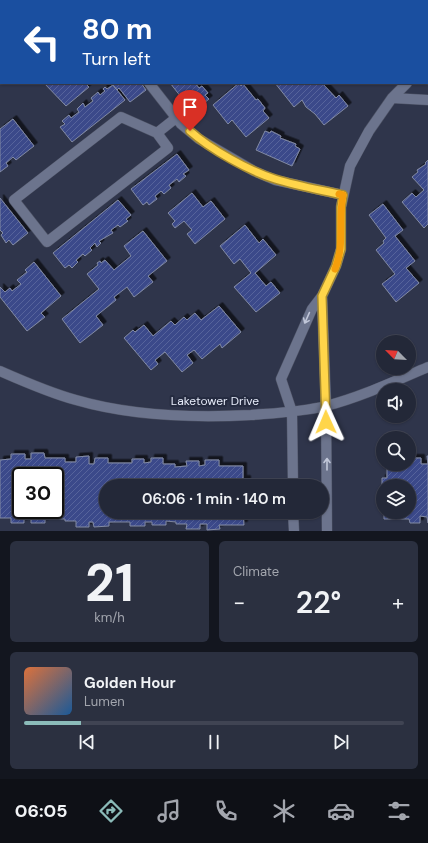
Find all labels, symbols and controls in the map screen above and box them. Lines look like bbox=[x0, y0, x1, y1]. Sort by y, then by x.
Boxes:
text: 80 m bbox=[82, 11, 152, 48]
icon: left bbox=[16, 16, 68, 68]
text: Turn left bbox=[82, 47, 151, 71]
pin bbox=[173, 90, 207, 131]
icon: arrive bbox=[179, 96, 201, 118]
one-way arrow bbox=[303, 312, 311, 324]
north arrow bbox=[376, 335, 416, 375]
map controls bbox=[376, 335, 416, 519]
button: sound bbox=[376, 383, 416, 423]
street label: Laketower Drive bbox=[171, 393, 259, 409]
position arrow bbox=[305, 401, 347, 443]
button: search bbox=[376, 431, 416, 471]
one-way arrow bbox=[323, 458, 331, 471]
speed limit sign: 30 bbox=[12, 467, 64, 519]
button: layers bbox=[376, 479, 416, 519]
text: 06:06 · 1 min · 140 m bbox=[142, 489, 286, 509]
text: 21 bbox=[85, 549, 134, 617]
text: Climate bbox=[233, 563, 279, 580]
text: 22° bbox=[296, 583, 341, 622]
text: − bbox=[233, 588, 245, 617]
text: + bbox=[392, 588, 404, 617]
text: km/h bbox=[94, 609, 125, 626]
text: Golden Hour bbox=[84, 673, 176, 693]
text: Lumen bbox=[84, 693, 125, 710]
icon: previous bbox=[76, 731, 98, 753]
icon: pause bbox=[203, 731, 225, 753]
icon: next bbox=[330, 731, 352, 753]
icon: directions bbox=[97, 797, 125, 825]
icon: music bbox=[155, 797, 183, 825]
icon: phone bbox=[212, 797, 240, 825]
icon: climate bbox=[270, 797, 298, 825]
icon: car bbox=[327, 797, 355, 825]
icon: filters bbox=[385, 797, 413, 825]
text: 06:05 bbox=[15, 799, 67, 823]

